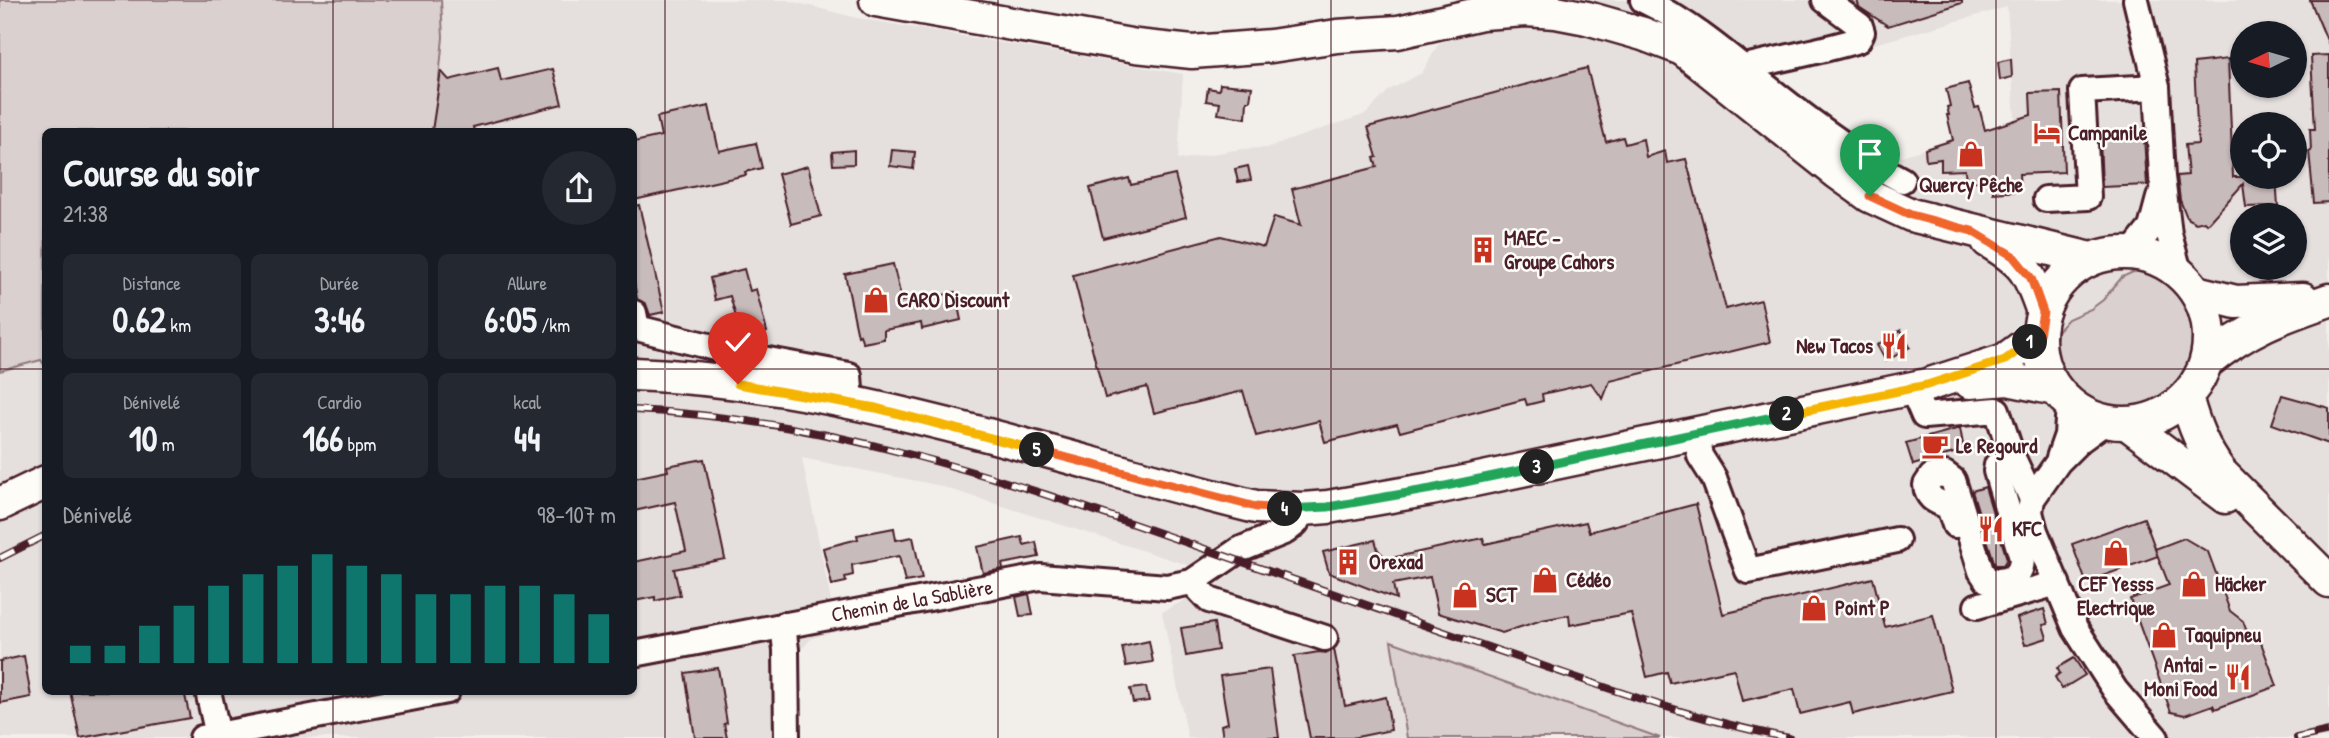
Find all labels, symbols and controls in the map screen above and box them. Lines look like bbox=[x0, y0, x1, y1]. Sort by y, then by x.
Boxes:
north arrow bbox=[2230, 21, 2306, 98]
map controls bbox=[2230, 21, 2307, 280]
button: locate bbox=[2230, 112, 2307, 189]
hotel icon: Campanile bbox=[2032, 118, 2062, 148]
place label: Campanile bbox=[2068, 118, 2148, 148]
pin bbox=[1840, 124, 1900, 196]
icon: arrive bbox=[1851, 135, 1889, 173]
shop icon: Quercy Pêche bbox=[1956, 139, 1986, 169]
text: Course du soir bbox=[63, 146, 259, 198]
button: share bbox=[542, 151, 616, 225]
place label: Quercy Pêche bbox=[1919, 170, 2024, 200]
text: 21:38 bbox=[63, 198, 108, 229]
button: layers bbox=[2230, 203, 2307, 280]
place label: MAEC - Groupe Cahors bbox=[1504, 223, 1614, 277]
building icon: MAEC - Groupe Cahors bbox=[1468, 235, 1498, 265]
text: Distance bbox=[123, 270, 181, 296]
text: Durée bbox=[320, 270, 359, 296]
text: Allure bbox=[507, 270, 547, 296]
shop icon: CARO Discount bbox=[861, 285, 891, 315]
place label: CARO Discount bbox=[897, 285, 1010, 314]
text: 0.62 bbox=[112, 296, 166, 343]
text: 3:46 bbox=[314, 296, 365, 343]
text: 6:05 bbox=[484, 296, 537, 343]
text: km bbox=[166, 312, 191, 338]
text: /km bbox=[537, 312, 570, 338]
pin bbox=[708, 312, 768, 384]
icon: check bbox=[719, 323, 757, 361]
pin: 1 bbox=[2012, 324, 2048, 360]
text: 1 bbox=[2026, 328, 2033, 354]
place label: New Tacos bbox=[1796, 331, 1873, 360]
restaurant icon: New Tacos bbox=[1879, 331, 1909, 361]
text: Dénivelé bbox=[123, 389, 180, 415]
text: Cardio bbox=[317, 389, 362, 415]
text: kcal bbox=[513, 389, 541, 415]
pin: 2 bbox=[1770, 396, 1804, 432]
text: 2 bbox=[1782, 400, 1791, 426]
text: 10 bbox=[129, 415, 157, 462]
text: 166 bbox=[303, 415, 343, 462]
text: 44 bbox=[514, 415, 540, 462]
text: m bbox=[157, 431, 175, 457]
text: bpm bbox=[343, 431, 376, 457]
cafe icon: Le Regourd bbox=[1920, 431, 1950, 461]
place label: Le Regourd bbox=[1956, 431, 2038, 461]
pin: 5 bbox=[1020, 433, 1054, 468]
text: 5 bbox=[1032, 436, 1041, 462]
pin: 3 bbox=[1520, 449, 1554, 484]
text: 3 bbox=[1532, 453, 1541, 479]
pin: 4 bbox=[1268, 491, 1302, 526]
text: 4 bbox=[1281, 495, 1288, 521]
text: Dénivelé bbox=[63, 499, 132, 530]
text: 98–107 m bbox=[537, 499, 616, 530]
restaurant icon: KFC bbox=[1976, 514, 2006, 544]
place label: KFC bbox=[2012, 514, 2042, 543]
shop icon: CEF Yesss Electrique bbox=[2101, 538, 2131, 568]
building icon: Orexad bbox=[1333, 547, 1363, 577]
place label: Orexad bbox=[1369, 547, 1424, 576]
shop icon: Cédéo bbox=[1530, 565, 1560, 595]
place label: Cédéo bbox=[1566, 565, 1611, 594]
place label: CEF Yesss Electrique bbox=[2077, 569, 2156, 623]
shop icon: Häcker bbox=[2179, 569, 2209, 599]
place label: Häcker bbox=[2215, 569, 2267, 598]
street label: Chemin de la Sablière bbox=[829, 572, 995, 629]
shop icon: SCT bbox=[1450, 580, 1480, 610]
place label: SCT bbox=[1486, 580, 1518, 609]
shop icon: Point P bbox=[1799, 593, 1829, 623]
place label: Point P bbox=[1835, 593, 1890, 622]
shop icon: Taquipneu bbox=[2149, 620, 2179, 650]
place label: Taquipneu bbox=[2184, 620, 2262, 650]
place label: Antai - Moni Food bbox=[2144, 650, 2218, 703]
restaurant icon: Antai - Moni Food bbox=[2223, 662, 2253, 692]

